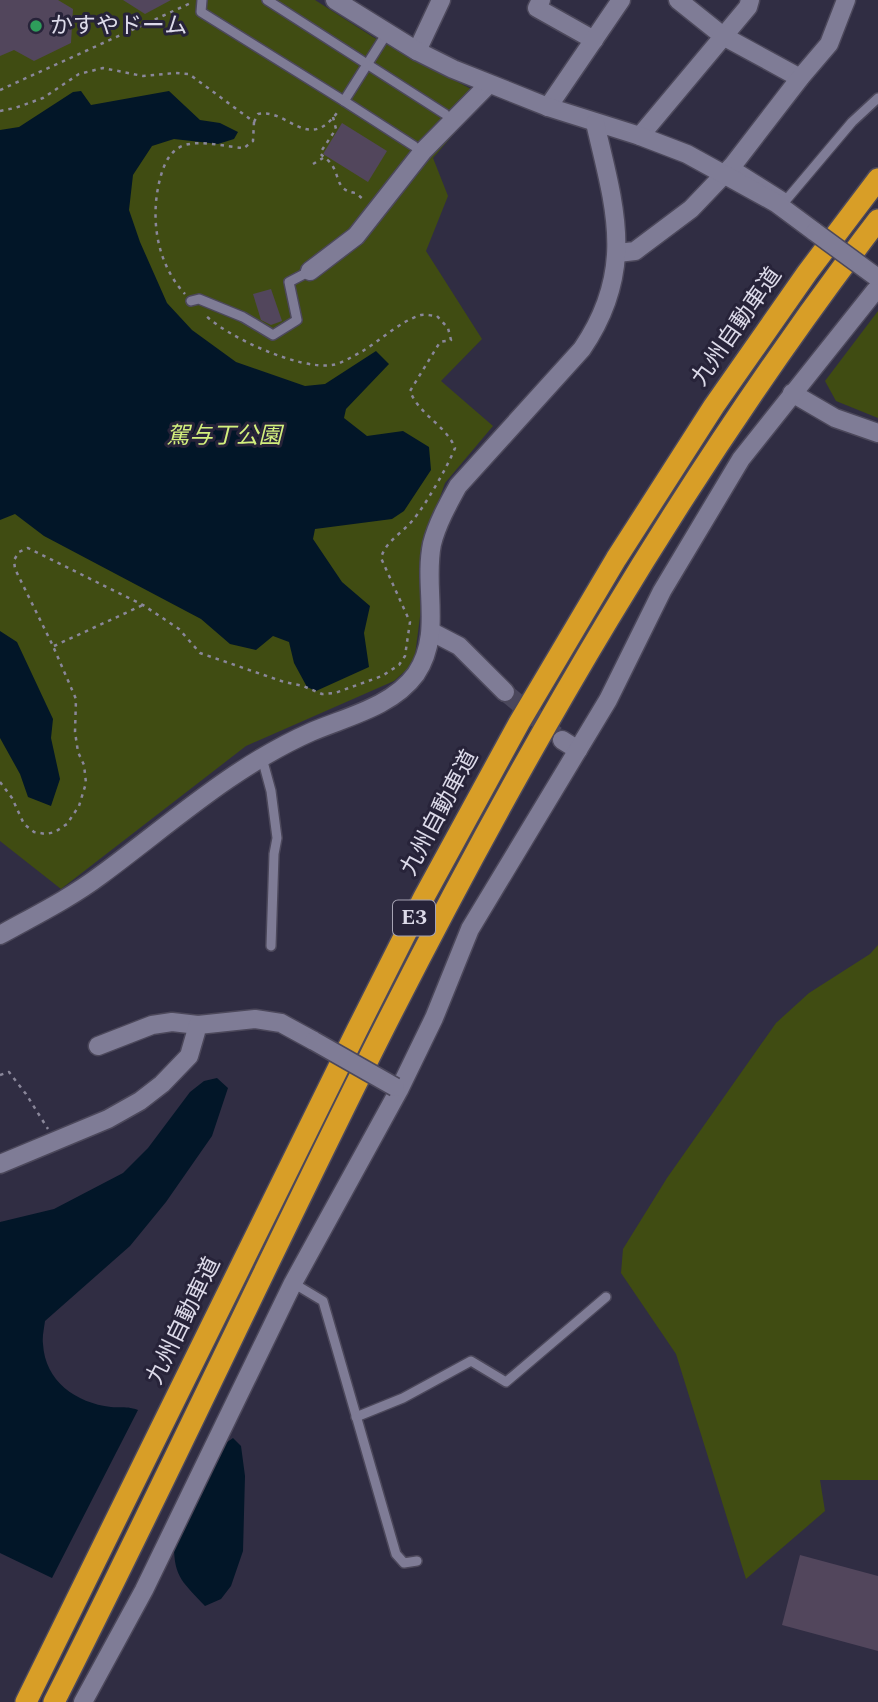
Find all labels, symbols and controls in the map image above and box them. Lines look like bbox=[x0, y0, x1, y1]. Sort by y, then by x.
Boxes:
place label: かすやドーム bbox=[50, 9, 187, 44]
marker: かすやドーム bbox=[28, 18, 44, 34]
street label: 九州自動車道 bbox=[683, 260, 791, 394]
park label: 駕与丁公園 bbox=[167, 419, 285, 454]
street label: 九州自動車道 bbox=[392, 744, 488, 882]
road number: E3 bbox=[393, 900, 435, 936]
street label: 九州自動車道 bbox=[138, 1251, 230, 1391]

